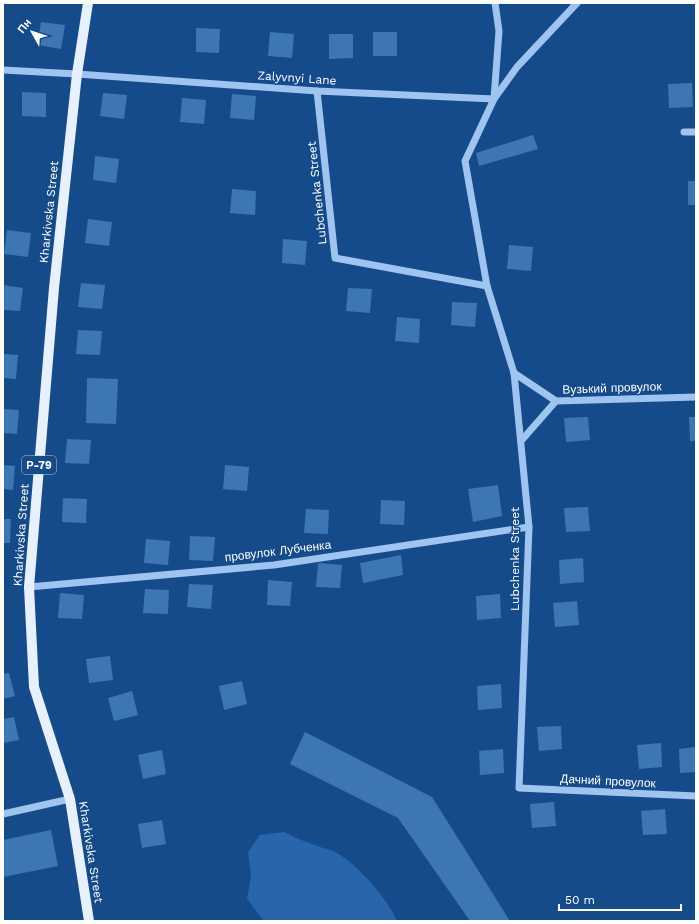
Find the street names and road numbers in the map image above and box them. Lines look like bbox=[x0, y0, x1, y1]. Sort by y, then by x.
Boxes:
street label: Zalyvnyi Lane bbox=[257, 68, 337, 88]
street label: Lubchenka Street bbox=[305, 141, 329, 245]
street label: Kharkivska Street bbox=[37, 160, 61, 264]
street label: Вузький провулок bbox=[562, 379, 663, 397]
road number: Р-79 bbox=[22, 456, 56, 474]
street label: Kharkivska Street bbox=[10, 483, 32, 587]
street label: Lubchenka Street bbox=[508, 507, 522, 611]
street label: провулок Лубченка bbox=[224, 537, 332, 564]
street label: Дачний провулок bbox=[560, 772, 657, 791]
street label: Kharkivska Street bbox=[76, 800, 106, 904]

